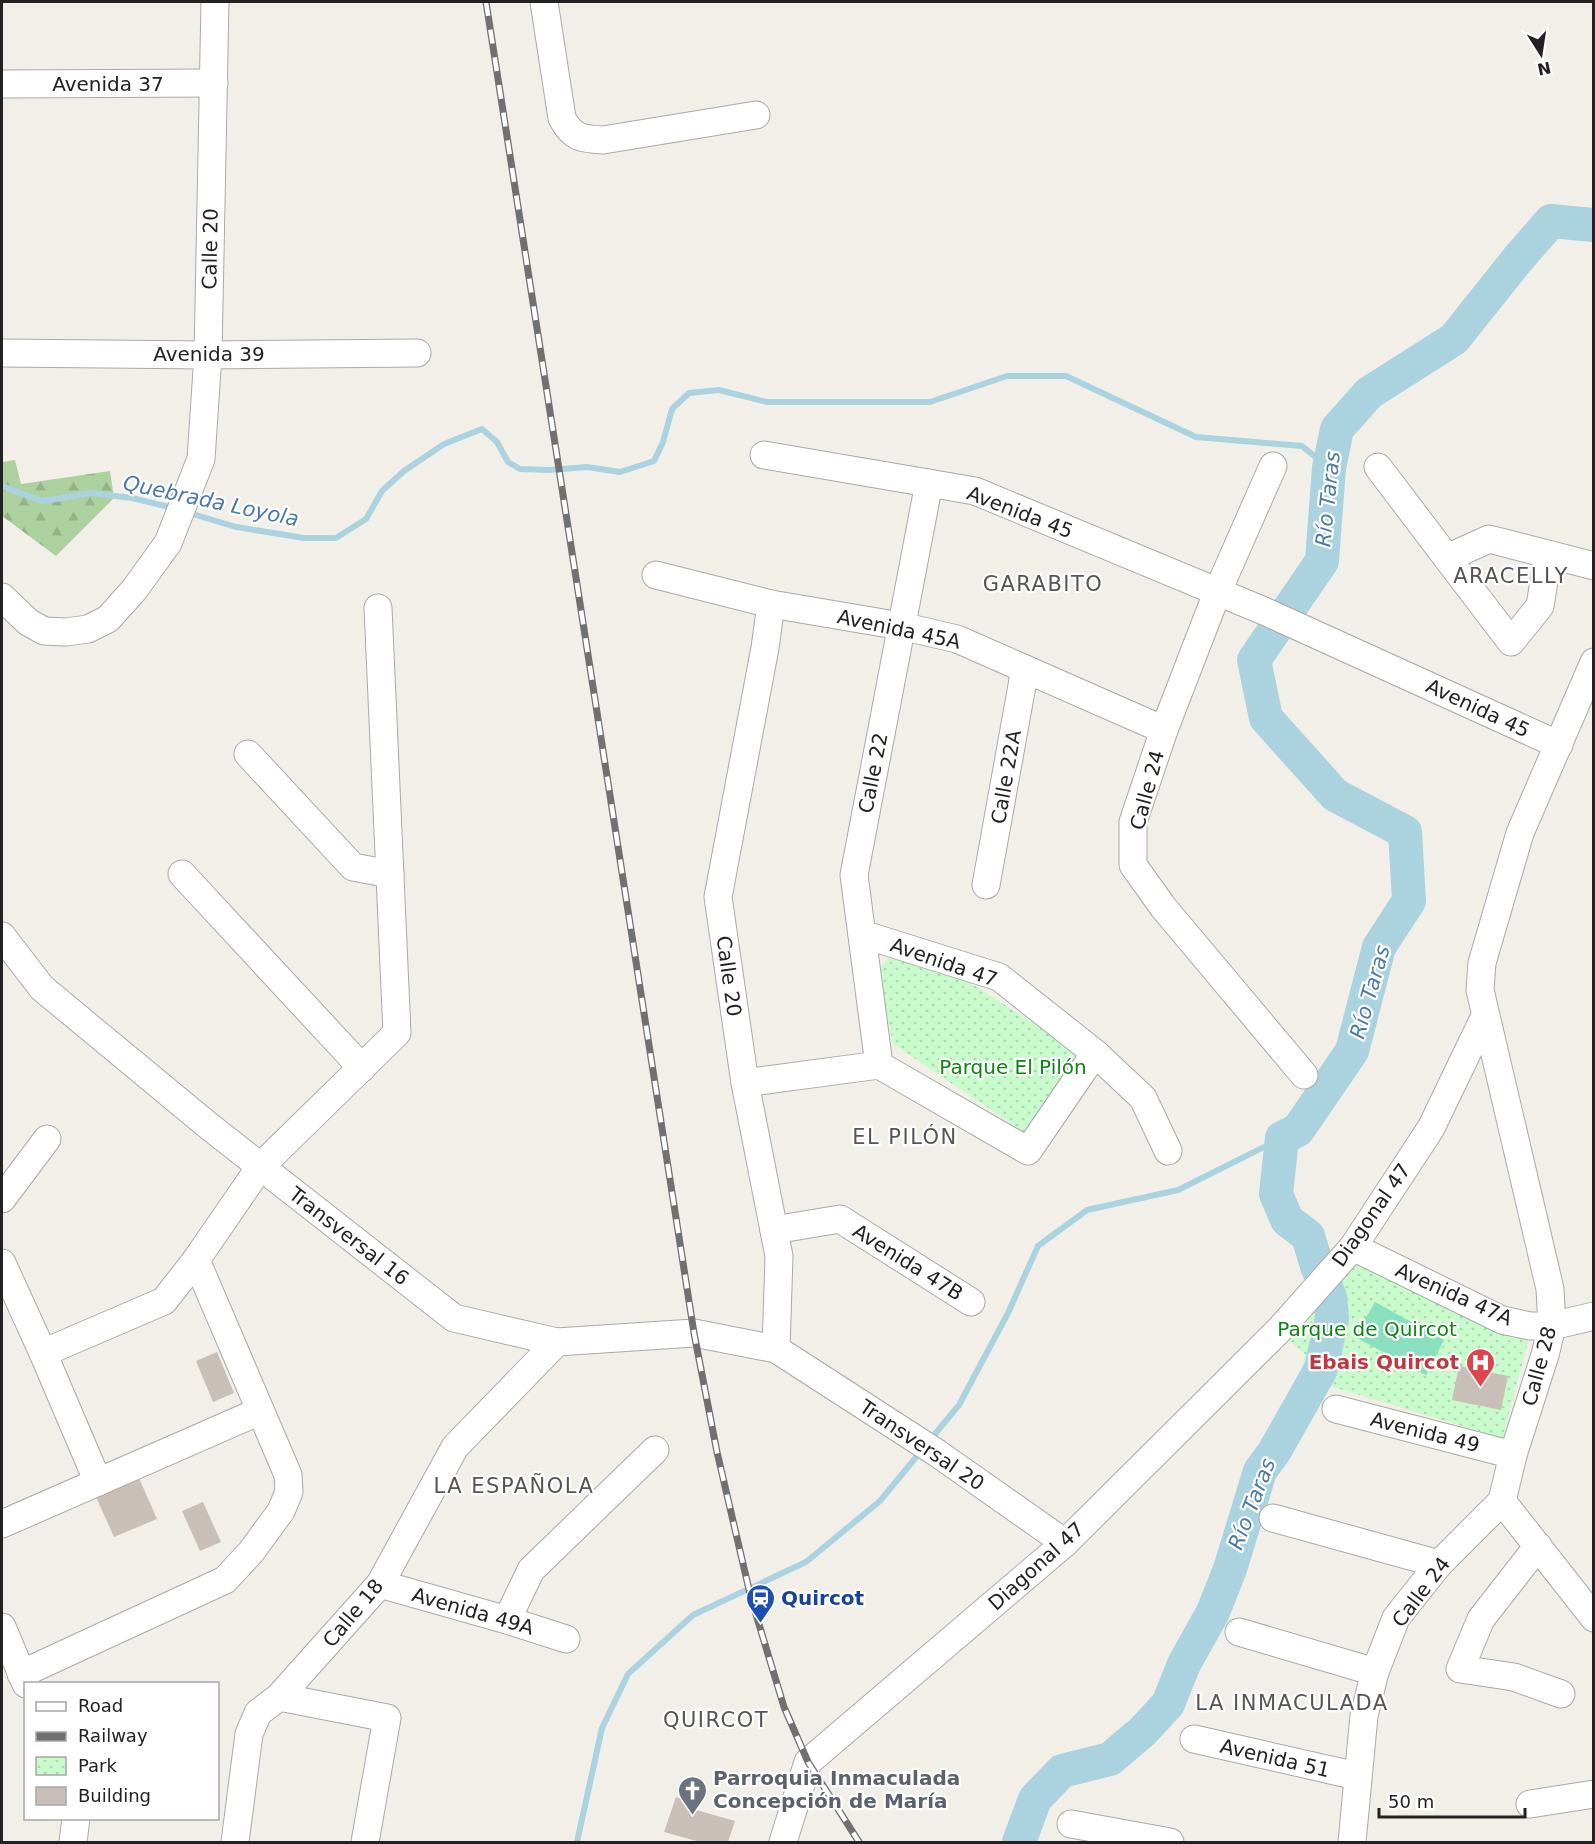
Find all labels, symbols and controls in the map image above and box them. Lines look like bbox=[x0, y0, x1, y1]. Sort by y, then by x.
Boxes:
north arrow bbox=[1511, 24, 1571, 84]
text: N bbox=[1535, 57, 1553, 79]
street label: Avenida 37 bbox=[52, 72, 164, 96]
street label: Calle 20 bbox=[197, 208, 223, 290]
street label: Avenida 39 bbox=[153, 342, 265, 366]
water label: Río Taras bbox=[1311, 450, 1345, 548]
water label: Quebrada Loyola bbox=[121, 471, 301, 531]
street label: Avenida 45 bbox=[964, 481, 1076, 543]
district label: ARACELLY bbox=[1453, 564, 1569, 588]
district label: GARABITO bbox=[983, 572, 1103, 596]
street label: Avenida 45A bbox=[835, 604, 963, 654]
street label: Avenida 45 bbox=[1422, 674, 1534, 742]
street label: Calle 22A bbox=[986, 728, 1026, 826]
street label: Calle 22 bbox=[853, 731, 893, 815]
street label: Calle 24 bbox=[1125, 748, 1169, 832]
street label: Avenida 47 bbox=[887, 932, 1001, 992]
street label: Calle 20 bbox=[711, 934, 747, 1018]
water label: Río Taras bbox=[1345, 943, 1395, 1041]
park label: Parque El Pilón bbox=[939, 1055, 1087, 1079]
district label: EL PILÓN bbox=[852, 1124, 958, 1149]
street label: Diagonal 47 bbox=[1327, 1159, 1415, 1271]
street label: Transversal 16 bbox=[284, 1181, 414, 1290]
street label: Avenida 47B bbox=[848, 1219, 968, 1305]
street label: Avenida 47A bbox=[1392, 1258, 1516, 1331]
park label: Parque de Quircot bbox=[1277, 1317, 1457, 1341]
street label: Calle 28 bbox=[1517, 1324, 1561, 1408]
hospital icon: Ebais Quircot bbox=[1464, 1346, 1496, 1388]
place label: Ebais Quircot bbox=[1309, 1350, 1459, 1374]
street label: Transversal 20 bbox=[854, 1394, 989, 1496]
street label: Avenida 49 bbox=[1368, 1407, 1482, 1457]
water label: Río Taras bbox=[1224, 1455, 1280, 1553]
district label: LA ESPAÑOLA bbox=[434, 1472, 594, 1498]
street label: Diagonal 47 bbox=[983, 1517, 1089, 1615]
street label: Calle 24 bbox=[1387, 1552, 1455, 1632]
street label: Calle 18 bbox=[318, 1574, 388, 1652]
street label: Avenida 49A bbox=[409, 1582, 537, 1640]
station icon: Quircot bbox=[744, 1582, 776, 1624]
place label: Quircot bbox=[781, 1586, 865, 1610]
legend bbox=[24, 1682, 219, 1820]
district label: LA INMACULADA bbox=[1195, 1691, 1389, 1715]
text: Road bbox=[78, 1695, 123, 1716]
district label: QUIRCOT bbox=[663, 1708, 769, 1732]
text: Railway bbox=[78, 1725, 148, 1746]
street label: Avenida 51 bbox=[1218, 1734, 1332, 1782]
text: Park bbox=[78, 1755, 117, 1776]
place label: Parroquia Inmaculada Concepción de María bbox=[713, 1766, 960, 1813]
church icon: Parroquia Inmaculada Concepción de María bbox=[676, 1774, 708, 1816]
scale bar bbox=[1379, 1781, 1524, 1819]
text: Building bbox=[78, 1785, 151, 1806]
text: 50 m bbox=[1388, 1791, 1434, 1812]

